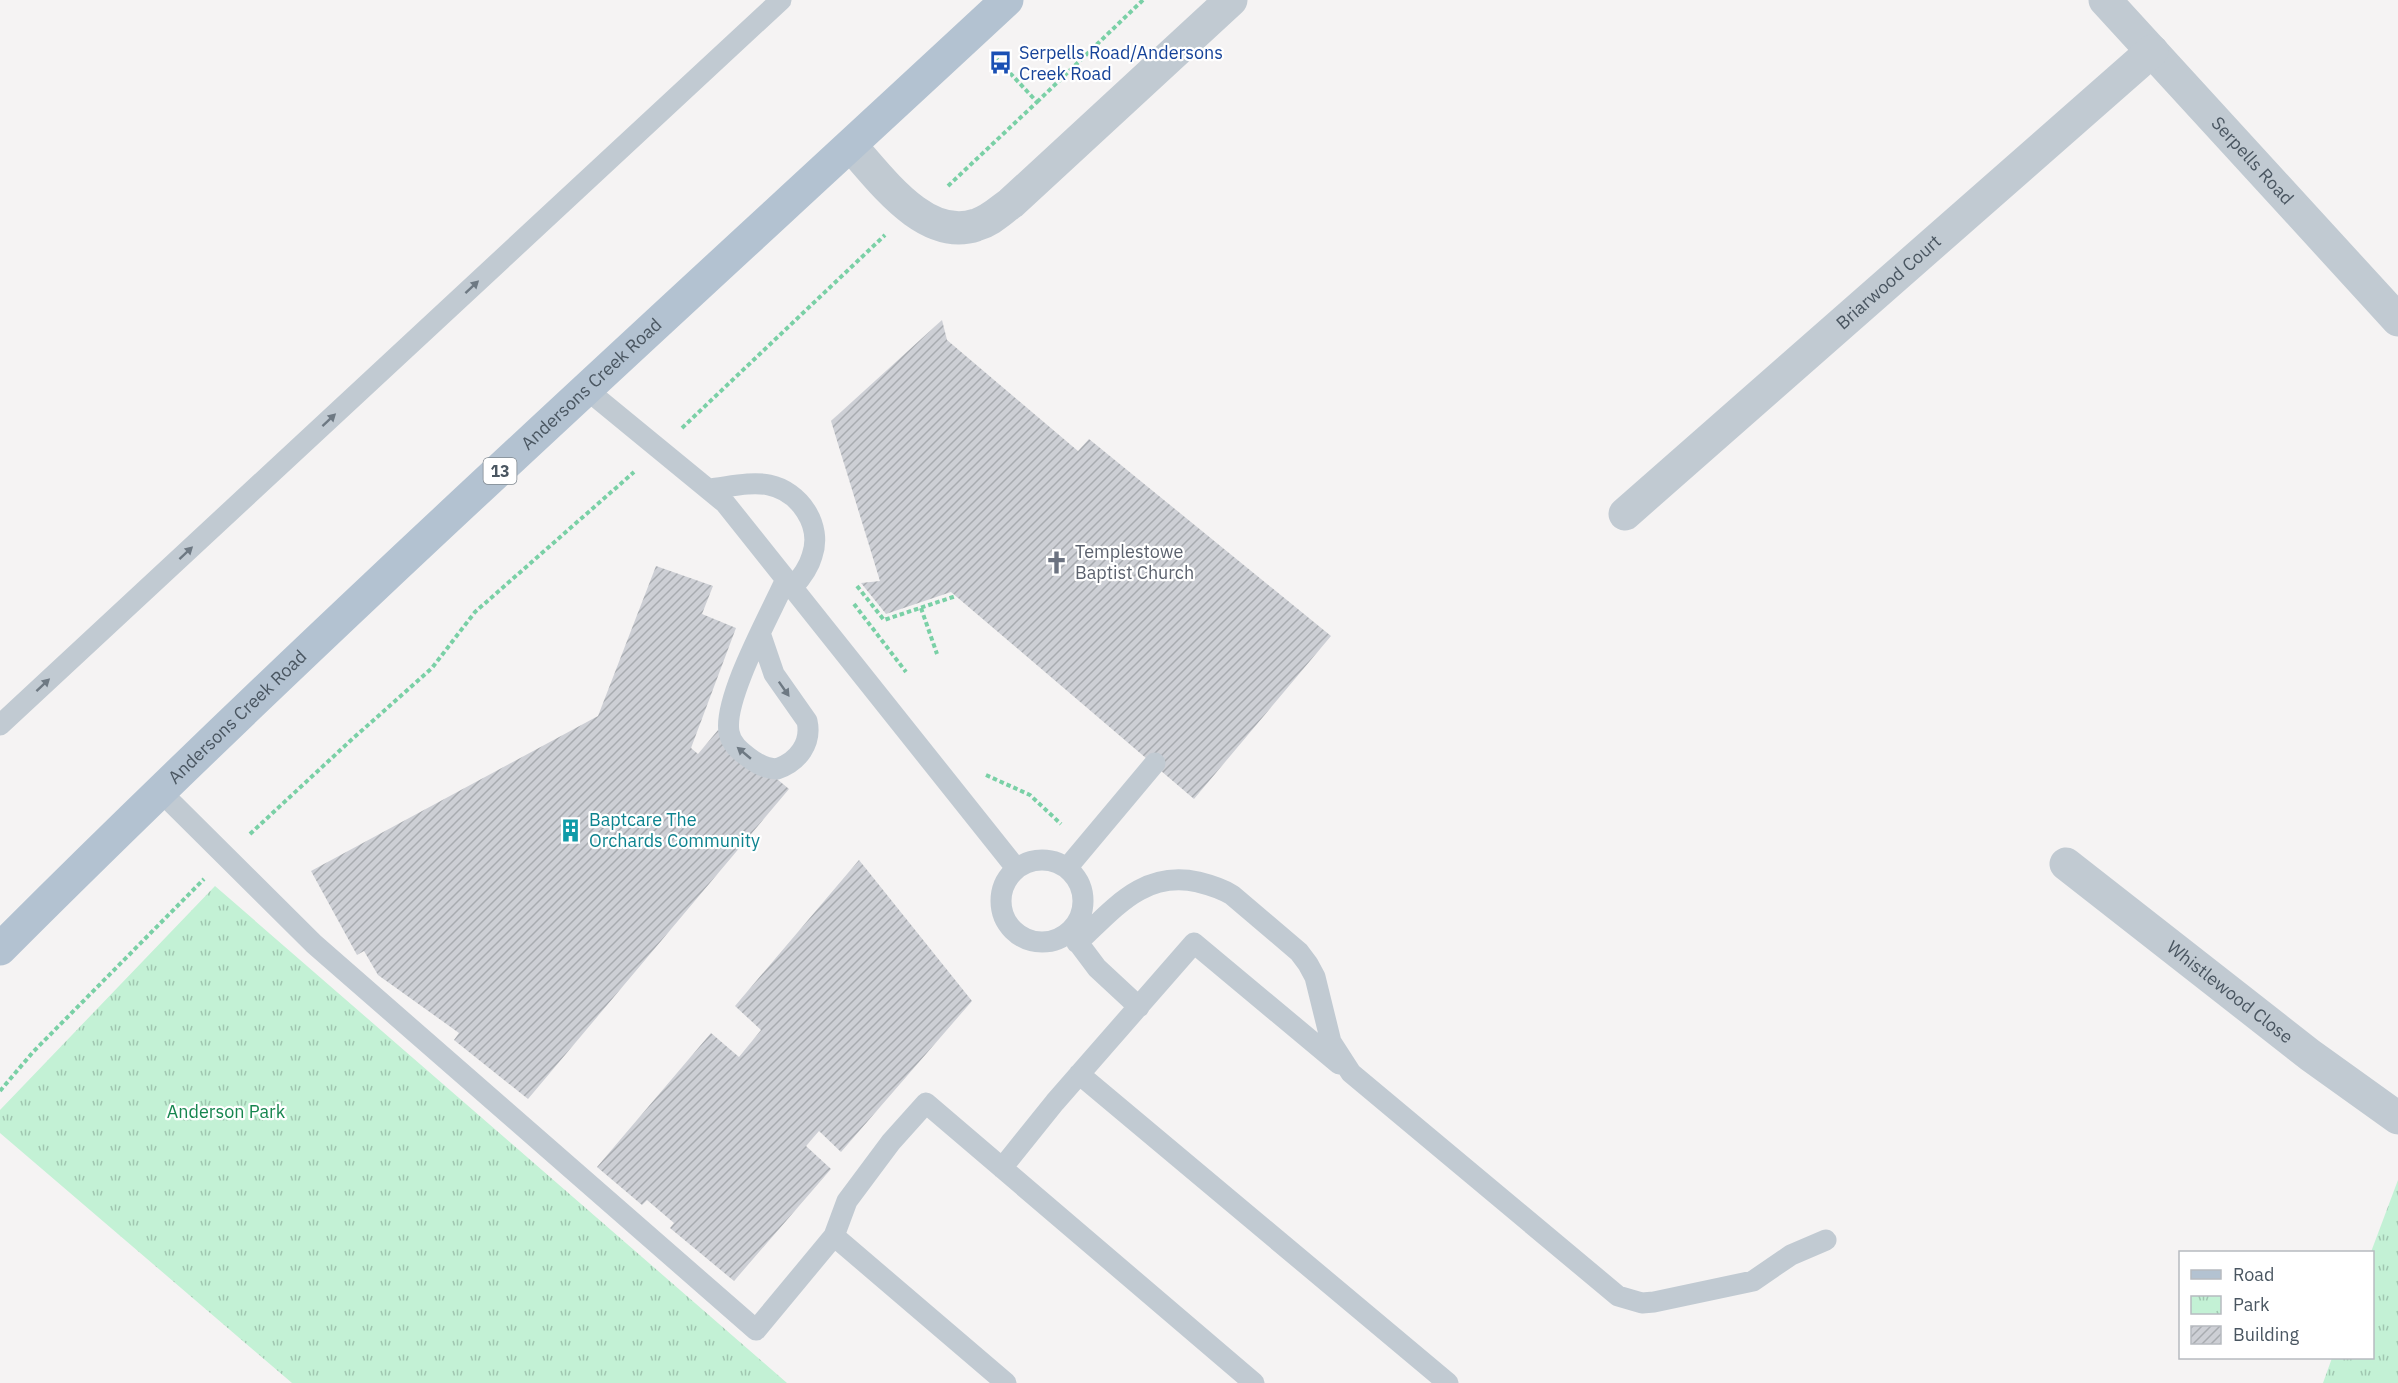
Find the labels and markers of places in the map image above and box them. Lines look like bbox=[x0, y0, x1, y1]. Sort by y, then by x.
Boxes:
place label: Serpells Road/Andersons Creek Road bbox=[1019, 41, 1223, 85]
bus stop icon: Serpells Road/Andersons Creek Road bbox=[988, 50, 1014, 76]
place label: Templestowe Baptist Church bbox=[1075, 540, 1194, 584]
church icon: Templestowe Baptist Church bbox=[1044, 549, 1070, 575]
place label: Baptcare The Orchards Community bbox=[589, 808, 760, 852]
building icon: Baptcare The Orchards Community bbox=[558, 817, 584, 843]

